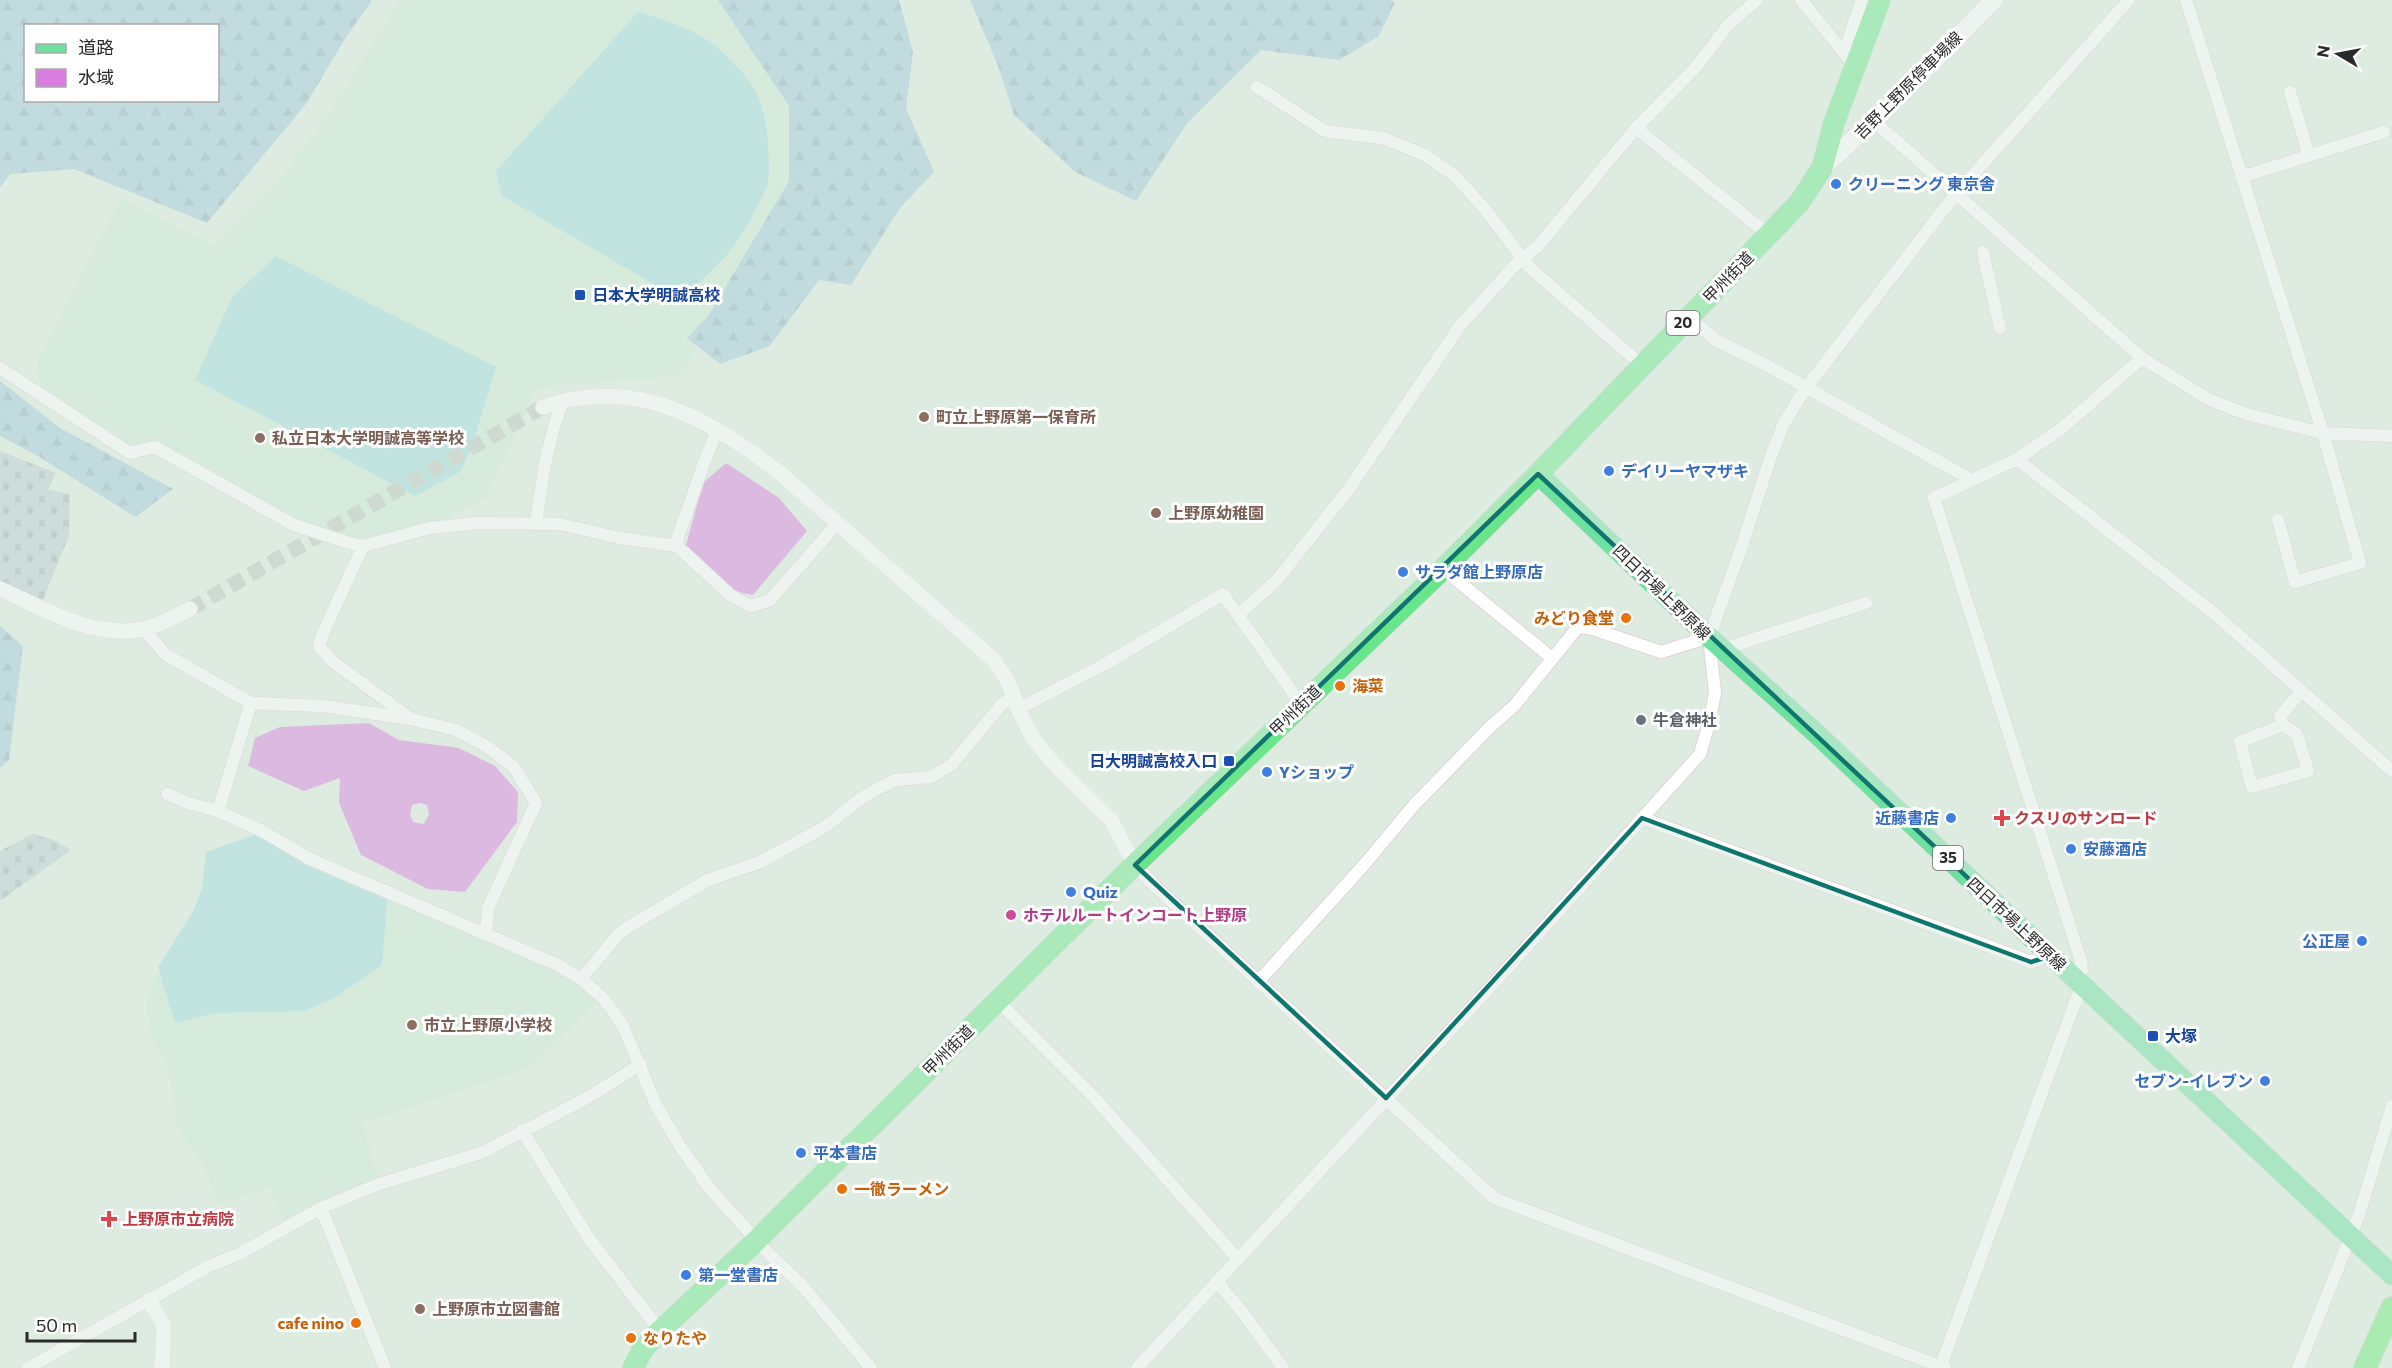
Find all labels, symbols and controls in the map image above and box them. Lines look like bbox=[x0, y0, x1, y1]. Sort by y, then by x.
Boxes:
legend bbox=[24, 24, 219, 102]
north arrow bbox=[2308, 24, 2368, 84]
street label: 吉野上野原停車場線 bbox=[1850, 27, 1965, 142]
text: 道路 bbox=[78, 36, 114, 58]
text: N bbox=[2312, 44, 2333, 59]
text: 水域 bbox=[78, 66, 114, 88]
place label: クリーニング 東京舎 bbox=[1848, 174, 1995, 193]
marker: クリーニング 東京舎 bbox=[1829, 177, 1843, 191]
street label: 甲州街道 bbox=[1699, 247, 1757, 306]
place label: 日本大学明誠高校 bbox=[592, 285, 720, 304]
marker: 日本大学明誠高校 bbox=[573, 288, 587, 302]
road number: 20 bbox=[1666, 311, 1700, 335]
place label: 町立上野原第一保育所 bbox=[936, 407, 1096, 426]
marker: 町立上野原第一保育所 bbox=[917, 410, 931, 424]
place label: 私立日本大学明誠高等学校 bbox=[272, 428, 464, 447]
marker: 私立日本大学明誠高等学校 bbox=[253, 431, 267, 445]
place label: デイリーヤマザキ bbox=[1621, 461, 1749, 480]
marker: デイリーヤマザキ bbox=[1602, 464, 1616, 478]
place label: 上野原幼稚園 bbox=[1168, 503, 1264, 522]
marker: 上野原幼稚園 bbox=[1149, 506, 1163, 520]
street label: 四日市場上野原線 bbox=[1610, 540, 1715, 643]
place label: サラダ館上野原店 bbox=[1415, 562, 1543, 581]
marker: サラダ館上野原店 bbox=[1396, 565, 1410, 579]
place label: みどり食堂 bbox=[1534, 608, 1614, 627]
marker: みどり食堂 bbox=[1619, 611, 1633, 625]
place label: 海菜 bbox=[1352, 676, 1384, 695]
marker: 海菜 bbox=[1333, 679, 1347, 693]
street label: 甲州街道 bbox=[1265, 681, 1324, 739]
place label: 牛倉神社 bbox=[1653, 710, 1717, 729]
marker: 牛倉神社 bbox=[1634, 713, 1648, 727]
place label: 日大明誠高校入口 bbox=[1089, 751, 1217, 770]
marker: 日大明誠高校入口 bbox=[1222, 754, 1236, 768]
place label: Yショップ bbox=[1279, 762, 1354, 781]
marker: Yショップ bbox=[1260, 765, 1274, 779]
place label: 近藤書店 bbox=[1875, 808, 1939, 827]
place label: クスリのサンロード bbox=[2014, 808, 2158, 827]
marker: 近藤書店 bbox=[1944, 811, 1958, 825]
marker: クスリのサンロード bbox=[1995, 811, 2009, 825]
place label: 安藤酒店 bbox=[2083, 839, 2147, 858]
marker: 安藤酒店 bbox=[2064, 842, 2078, 856]
road number: 35 bbox=[1933, 846, 1963, 870]
street label: 四日市場上野原線 bbox=[1964, 873, 2071, 974]
place label: Quiz bbox=[1083, 882, 1118, 901]
marker: Quiz bbox=[1064, 885, 1078, 899]
place label: ホテルルートインコート上野原 bbox=[1023, 905, 1247, 924]
marker: ホテルルートインコート上野原 bbox=[1004, 908, 1018, 922]
place label: 公正屋 bbox=[2302, 931, 2350, 950]
marker: 公正屋 bbox=[2355, 934, 2369, 948]
place label: 市立上野原小学校 bbox=[424, 1015, 552, 1034]
marker: 市立上野原小学校 bbox=[405, 1018, 419, 1032]
street label: 甲州街道 bbox=[918, 1020, 977, 1079]
place label: 大塚 bbox=[2165, 1026, 2197, 1045]
marker: 大塚 bbox=[2146, 1029, 2160, 1043]
place label: セブン-イレブン bbox=[2134, 1071, 2253, 1090]
marker: セブン-イレブン bbox=[2258, 1074, 2272, 1088]
place label: 平本書店 bbox=[813, 1143, 877, 1162]
marker: 平本書店 bbox=[794, 1146, 808, 1160]
place label: 一徹ラーメン bbox=[854, 1179, 949, 1198]
marker: 一徹ラーメン bbox=[835, 1182, 849, 1196]
place label: 上野原市立病院 bbox=[122, 1209, 234, 1228]
marker: 上野原市立病院 bbox=[100, 1210, 118, 1228]
place label: 第一堂書店 bbox=[698, 1265, 778, 1284]
marker: 第一堂書店 bbox=[679, 1268, 693, 1282]
place label: 上野原市立図書館 bbox=[432, 1299, 560, 1318]
marker: 上野原市立図書館 bbox=[413, 1302, 427, 1316]
scale bar bbox=[27, 1305, 135, 1343]
place label: cafe nino bbox=[278, 1313, 344, 1332]
text: 50 m bbox=[36, 1314, 77, 1336]
marker: cafe nino bbox=[349, 1316, 363, 1330]
place label: なりたや bbox=[643, 1328, 707, 1347]
marker: なりたや bbox=[624, 1331, 638, 1345]

